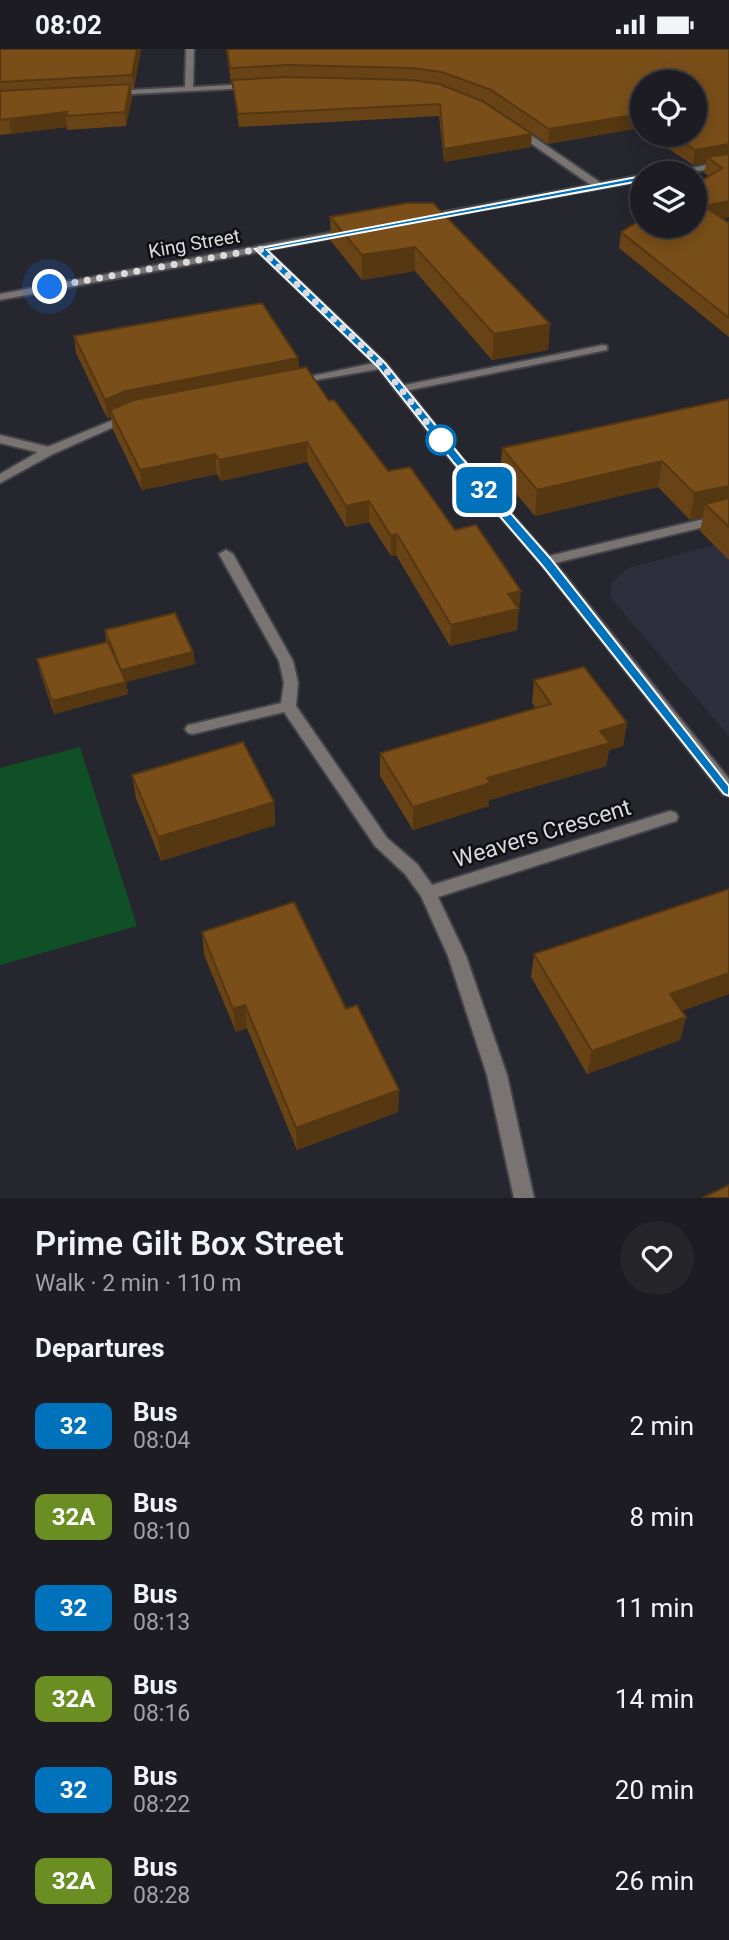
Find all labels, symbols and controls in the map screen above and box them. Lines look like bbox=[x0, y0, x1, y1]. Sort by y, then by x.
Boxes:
text: 08:02 bbox=[35, 10, 102, 40]
map controls bbox=[630, 70, 707, 238]
button: locate bbox=[630, 70, 707, 147]
button: layers bbox=[630, 161, 707, 238]
street label: King Street bbox=[147, 224, 242, 263]
your location bbox=[32, 269, 67, 304]
unlabelled marker bbox=[426, 425, 456, 455]
line badge: 32 bbox=[452, 467, 516, 513]
text: 32 bbox=[470, 476, 498, 504]
street label: Weavers Crescent bbox=[450, 794, 634, 873]
button: heart bbox=[620, 1221, 694, 1295]
text: Prime Gilt Box Street bbox=[35, 1224, 344, 1263]
text: Walk · 2 min · 110 m bbox=[35, 1270, 241, 1297]
text: Departures bbox=[35, 1333, 165, 1363]
text: Bus bbox=[133, 1397, 178, 1427]
text: 2 min bbox=[629, 1411, 694, 1441]
text: 32 bbox=[60, 1412, 87, 1440]
text: 08:04 bbox=[133, 1427, 190, 1454]
text: Bus bbox=[133, 1488, 178, 1518]
text: 8 min bbox=[629, 1502, 694, 1532]
text: 32A bbox=[52, 1503, 95, 1531]
text: 08:10 bbox=[133, 1518, 190, 1545]
text: Bus bbox=[133, 1579, 178, 1609]
text: 11 min bbox=[615, 1593, 694, 1623]
text: 32 bbox=[60, 1594, 87, 1622]
text: 08:13 bbox=[133, 1609, 190, 1636]
text: Bus bbox=[133, 1670, 178, 1700]
text: 14 min bbox=[615, 1684, 694, 1714]
text: 32A bbox=[52, 1685, 95, 1713]
text: 08:16 bbox=[133, 1700, 190, 1727]
text: Bus bbox=[133, 1761, 178, 1791]
text: 20 min bbox=[615, 1775, 694, 1805]
text: 32 bbox=[60, 1776, 87, 1804]
text: 08:22 bbox=[133, 1791, 190, 1818]
text: Bus bbox=[133, 1852, 178, 1882]
text: 26 min bbox=[615, 1866, 694, 1896]
text: 32A bbox=[52, 1867, 95, 1895]
text: 08:28 bbox=[133, 1882, 190, 1909]

